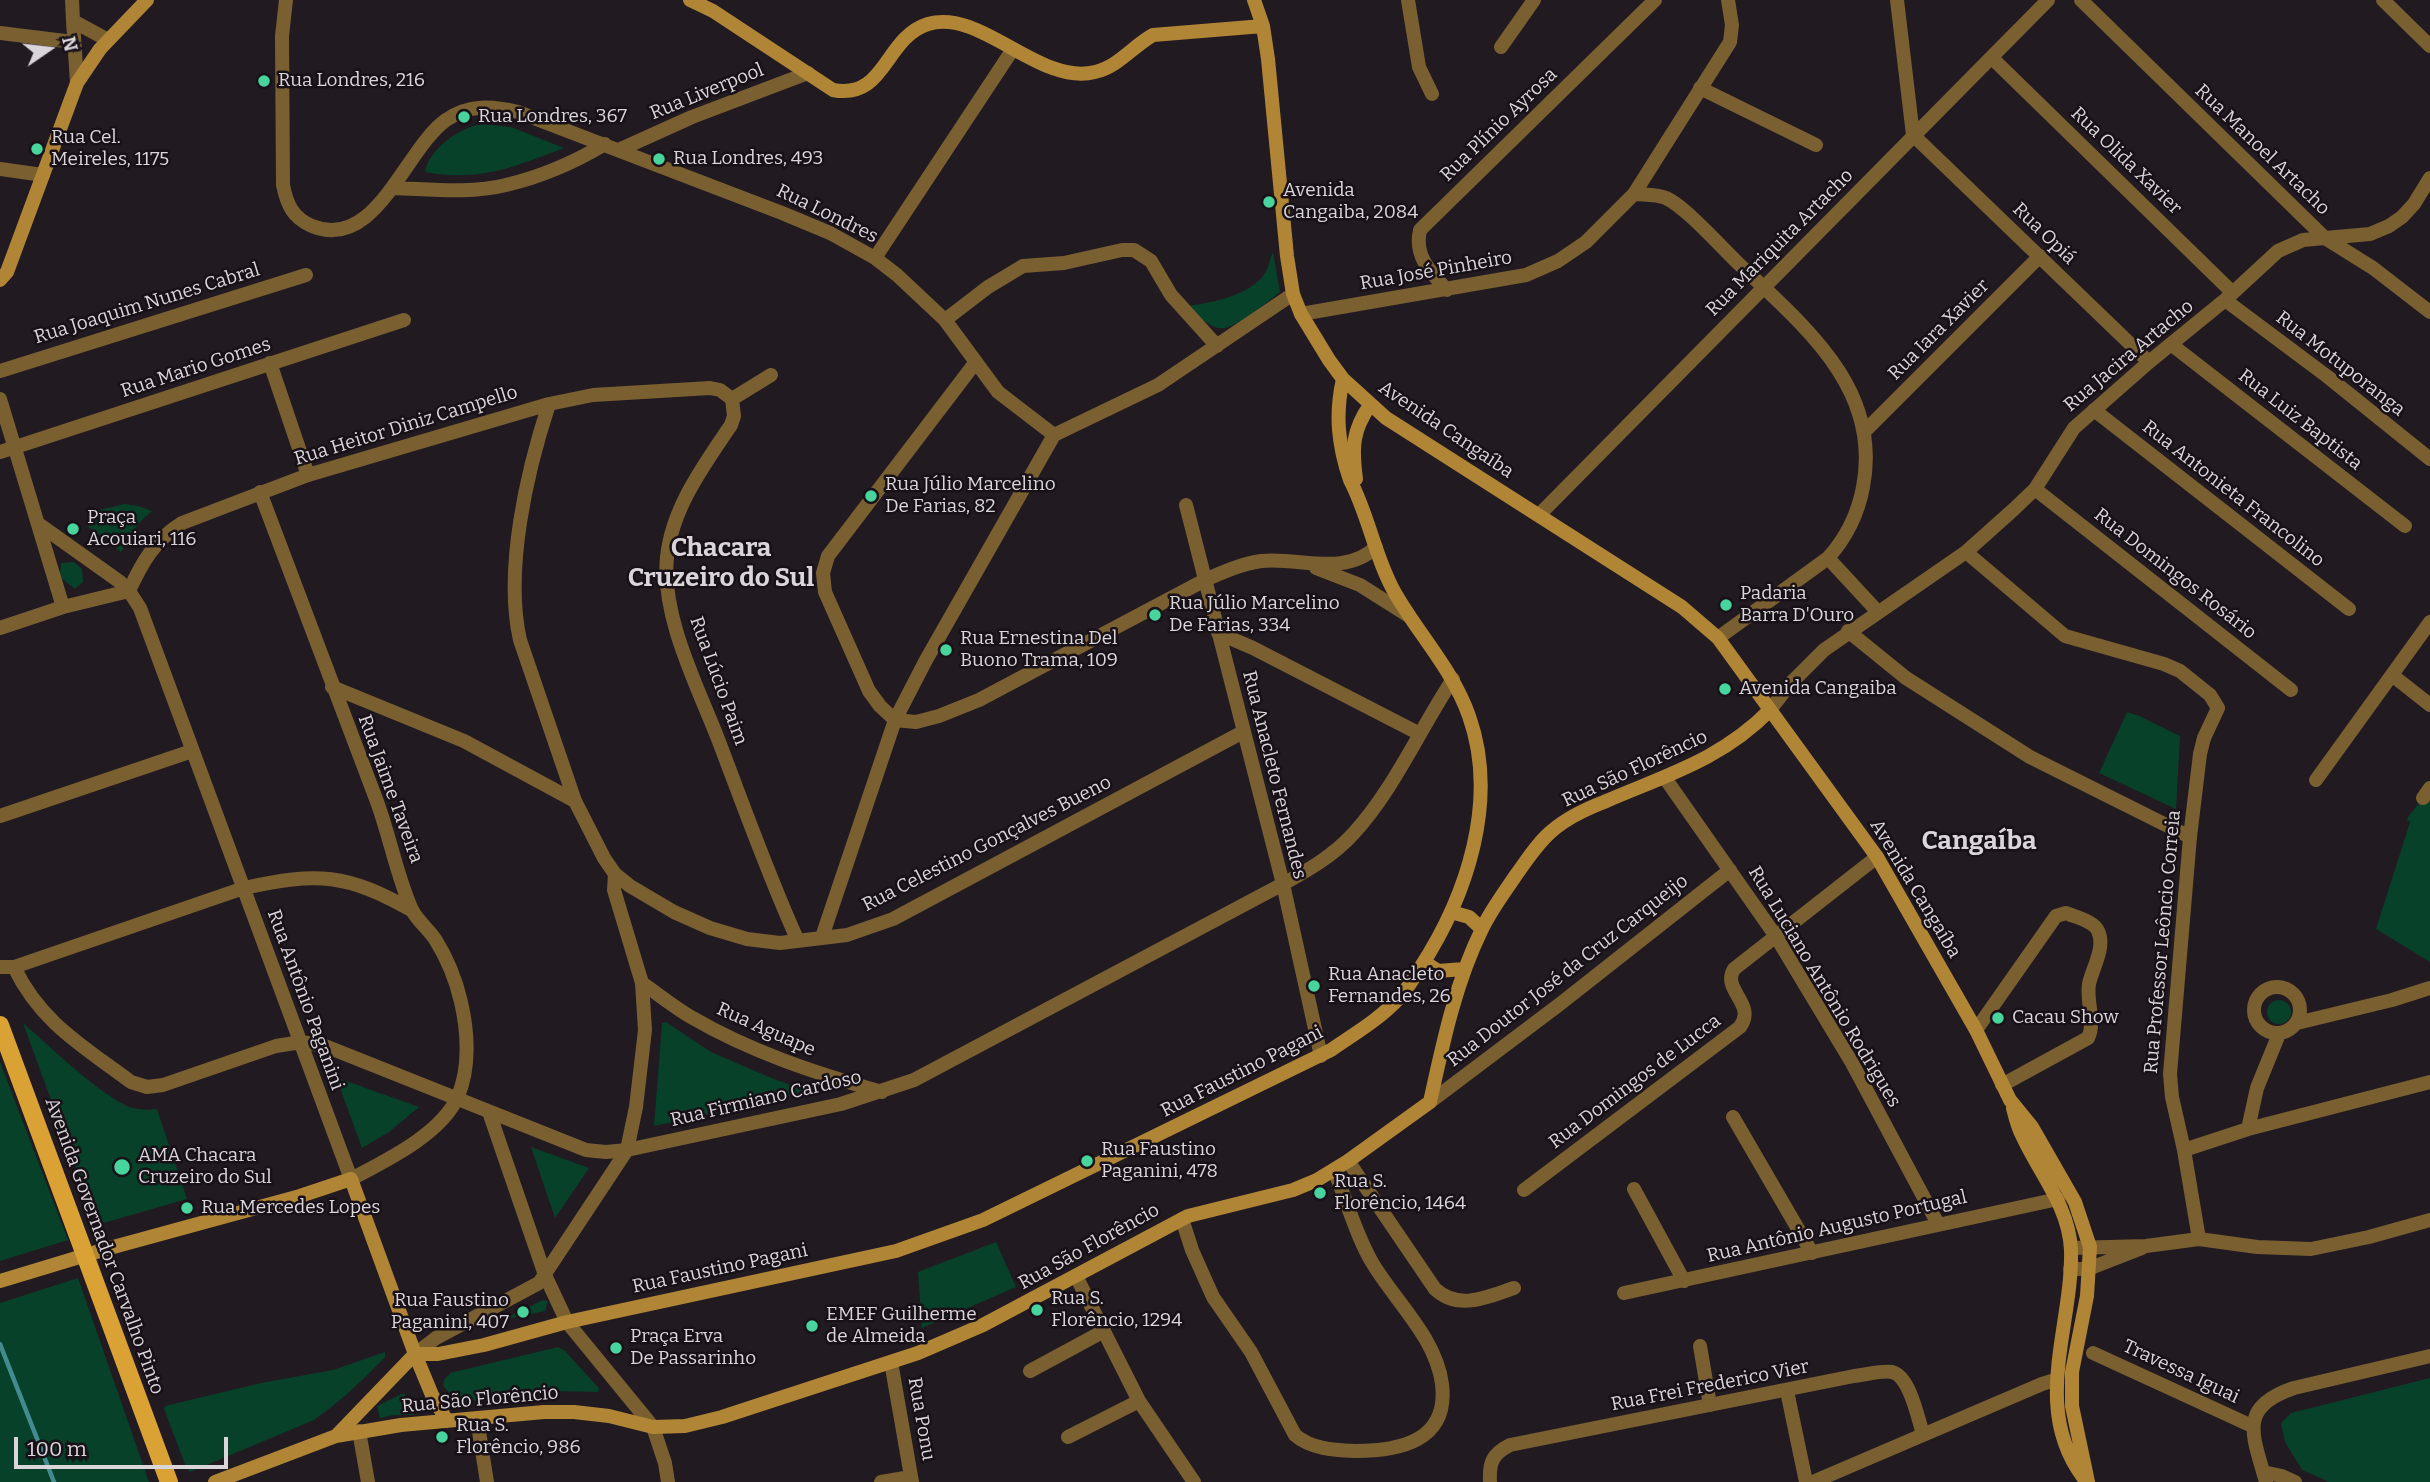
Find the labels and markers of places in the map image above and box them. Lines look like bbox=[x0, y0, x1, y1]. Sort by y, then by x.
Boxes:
place label: Rua Londres, 216 bbox=[278, 70, 425, 92]
marker: Rua Londres, 216 bbox=[256, 73, 272, 89]
place label: Rua Londres, 367 bbox=[478, 106, 627, 128]
marker: Rua Londres, 367 bbox=[456, 109, 472, 125]
place label: Rua Cel. Meireles, 1175 bbox=[51, 127, 169, 171]
marker: Rua Cel. Meireles, 1175 bbox=[29, 141, 45, 157]
place label: Rua Londres, 493 bbox=[673, 148, 823, 170]
marker: Rua Londres, 493 bbox=[651, 151, 667, 167]
place label: Avenida Cangaiba, 2084 bbox=[1283, 180, 1418, 224]
marker: Avenida Cangaiba, 2084 bbox=[1261, 194, 1277, 210]
place label: Rua Júlio Marcelino De Farias, 82 bbox=[885, 474, 1056, 518]
marker: Rua Júlio Marcelino De Farias, 82 bbox=[863, 488, 879, 504]
place label: Praça Acouiari, 116 bbox=[87, 507, 196, 551]
marker: Praça Acouiari, 116 bbox=[65, 521, 81, 537]
place label: Padaria Barra D'Ouro bbox=[1740, 583, 1854, 627]
place label: Rua Júlio Marcelino De Farias, 334 bbox=[1169, 593, 1340, 637]
marker: Padaria Barra D'Ouro bbox=[1718, 597, 1734, 613]
marker: Rua Júlio Marcelino De Farias, 334 bbox=[1147, 607, 1163, 623]
place label: Rua Ernestina Del Buono Trama, 109 bbox=[960, 628, 1118, 672]
marker: Rua Ernestina Del Buono Trama, 109 bbox=[938, 642, 954, 658]
place label: Avenida Cangaiba bbox=[1739, 678, 1897, 700]
marker: Avenida Cangaiba bbox=[1717, 681, 1733, 697]
place label: Rua Anacleto Fernandes, 26 bbox=[1328, 964, 1451, 1008]
marker: Rua Anacleto Fernandes, 26 bbox=[1306, 978, 1322, 994]
place label: Cacau Show bbox=[2012, 1007, 2119, 1029]
marker: Cacau Show bbox=[1990, 1010, 2006, 1026]
place label: Rua Faustino Paganini, 478 bbox=[1101, 1139, 1218, 1183]
place label: AMA Chacara Cruzeiro do Sul bbox=[138, 1145, 272, 1189]
marker: Rua Faustino Paganini, 478 bbox=[1079, 1153, 1095, 1169]
marker: AMA Chacara Cruzeiro do Sul bbox=[112, 1157, 132, 1177]
place label: Rua S. Florêncio, 1464 bbox=[1334, 1171, 1466, 1215]
marker: Rua S. Florêncio, 1464 bbox=[1312, 1185, 1328, 1201]
place label: Rua Mercedes Lopes bbox=[201, 1197, 380, 1219]
marker: Rua Mercedes Lopes bbox=[179, 1200, 195, 1216]
place label: Rua S. Florêncio, 1294 bbox=[1051, 1288, 1182, 1332]
place label: Rua Faustino Paganini, 407 bbox=[391, 1290, 509, 1334]
marker: Rua S. Florêncio, 1294 bbox=[1029, 1302, 1045, 1318]
marker: Rua Faustino Paganini, 407 bbox=[515, 1304, 531, 1320]
place label: EMEF Guilherme de Almeida bbox=[826, 1304, 977, 1348]
marker: EMEF Guilherme de Almeida bbox=[804, 1318, 820, 1334]
place label: Praça Erva De Passarinho bbox=[630, 1326, 756, 1370]
marker: Praça Erva De Passarinho bbox=[608, 1340, 624, 1356]
place label: Rua S. Florêncio, 986 bbox=[456, 1415, 581, 1459]
marker: Rua S. Florêncio, 986 bbox=[434, 1429, 450, 1445]

